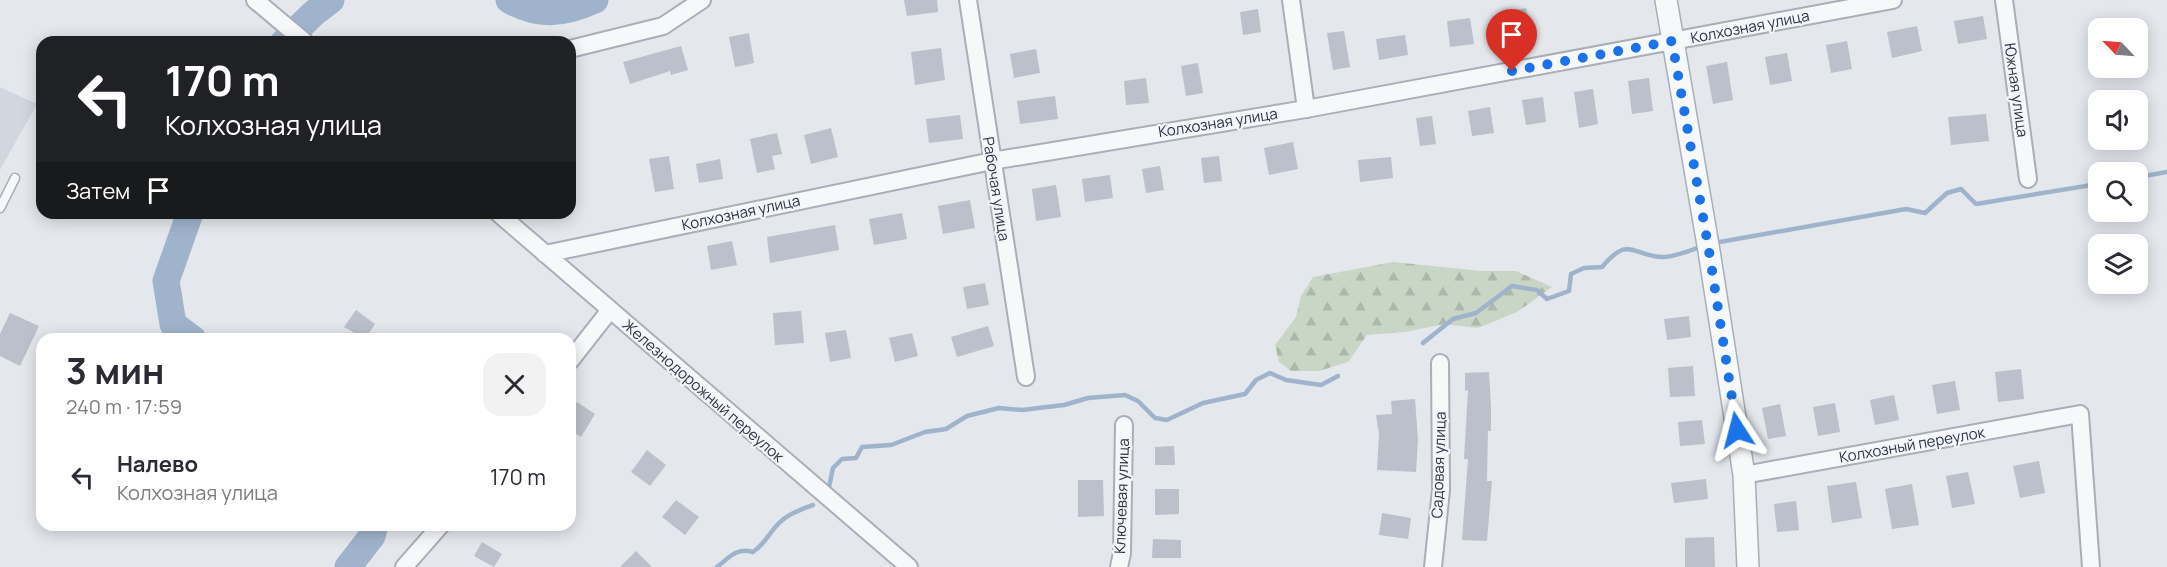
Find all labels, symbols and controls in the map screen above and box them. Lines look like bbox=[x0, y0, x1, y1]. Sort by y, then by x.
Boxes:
street label: Колхозная улица bbox=[1689, 5, 1811, 48]
pin bbox=[1486, 9, 1537, 71]
icon: arrive bbox=[1495, 18, 1528, 51]
north arrow bbox=[2088, 18, 2148, 78]
map controls bbox=[2088, 18, 2148, 294]
street label: Южная улица bbox=[1999, 42, 2033, 138]
text: 170 m bbox=[165, 51, 280, 109]
icon: left bbox=[66, 60, 144, 138]
button: sound bbox=[2088, 90, 2148, 150]
street label: Колхозная улица bbox=[1157, 103, 1279, 142]
text: Колхозная улица bbox=[165, 106, 382, 143]
street label: Рабочая улица bbox=[978, 135, 1015, 243]
button: search bbox=[2088, 162, 2148, 222]
icon: arrive bbox=[142, 174, 175, 207]
text: Затем bbox=[66, 176, 130, 206]
street label: Колхозная улица bbox=[680, 190, 802, 235]
button: layers bbox=[2088, 234, 2148, 294]
street label: Железнодорожный переулок bbox=[618, 315, 789, 467]
text: 3 мин bbox=[66, 346, 165, 395]
button: close bbox=[483, 353, 546, 416]
text: 240 m · 17:59 bbox=[66, 393, 182, 420]
position arrow bbox=[1705, 398, 1769, 462]
street label: Садовая улица bbox=[1426, 411, 1451, 519]
street label: Колхозный переулок bbox=[1837, 421, 1987, 468]
street label: Ключевая улица bbox=[1109, 438, 1134, 554]
text: Налево bbox=[117, 449, 198, 479]
icon: left bbox=[66, 461, 99, 494]
text: 170 m bbox=[490, 462, 546, 492]
text: Колхозная улица bbox=[117, 479, 278, 506]

